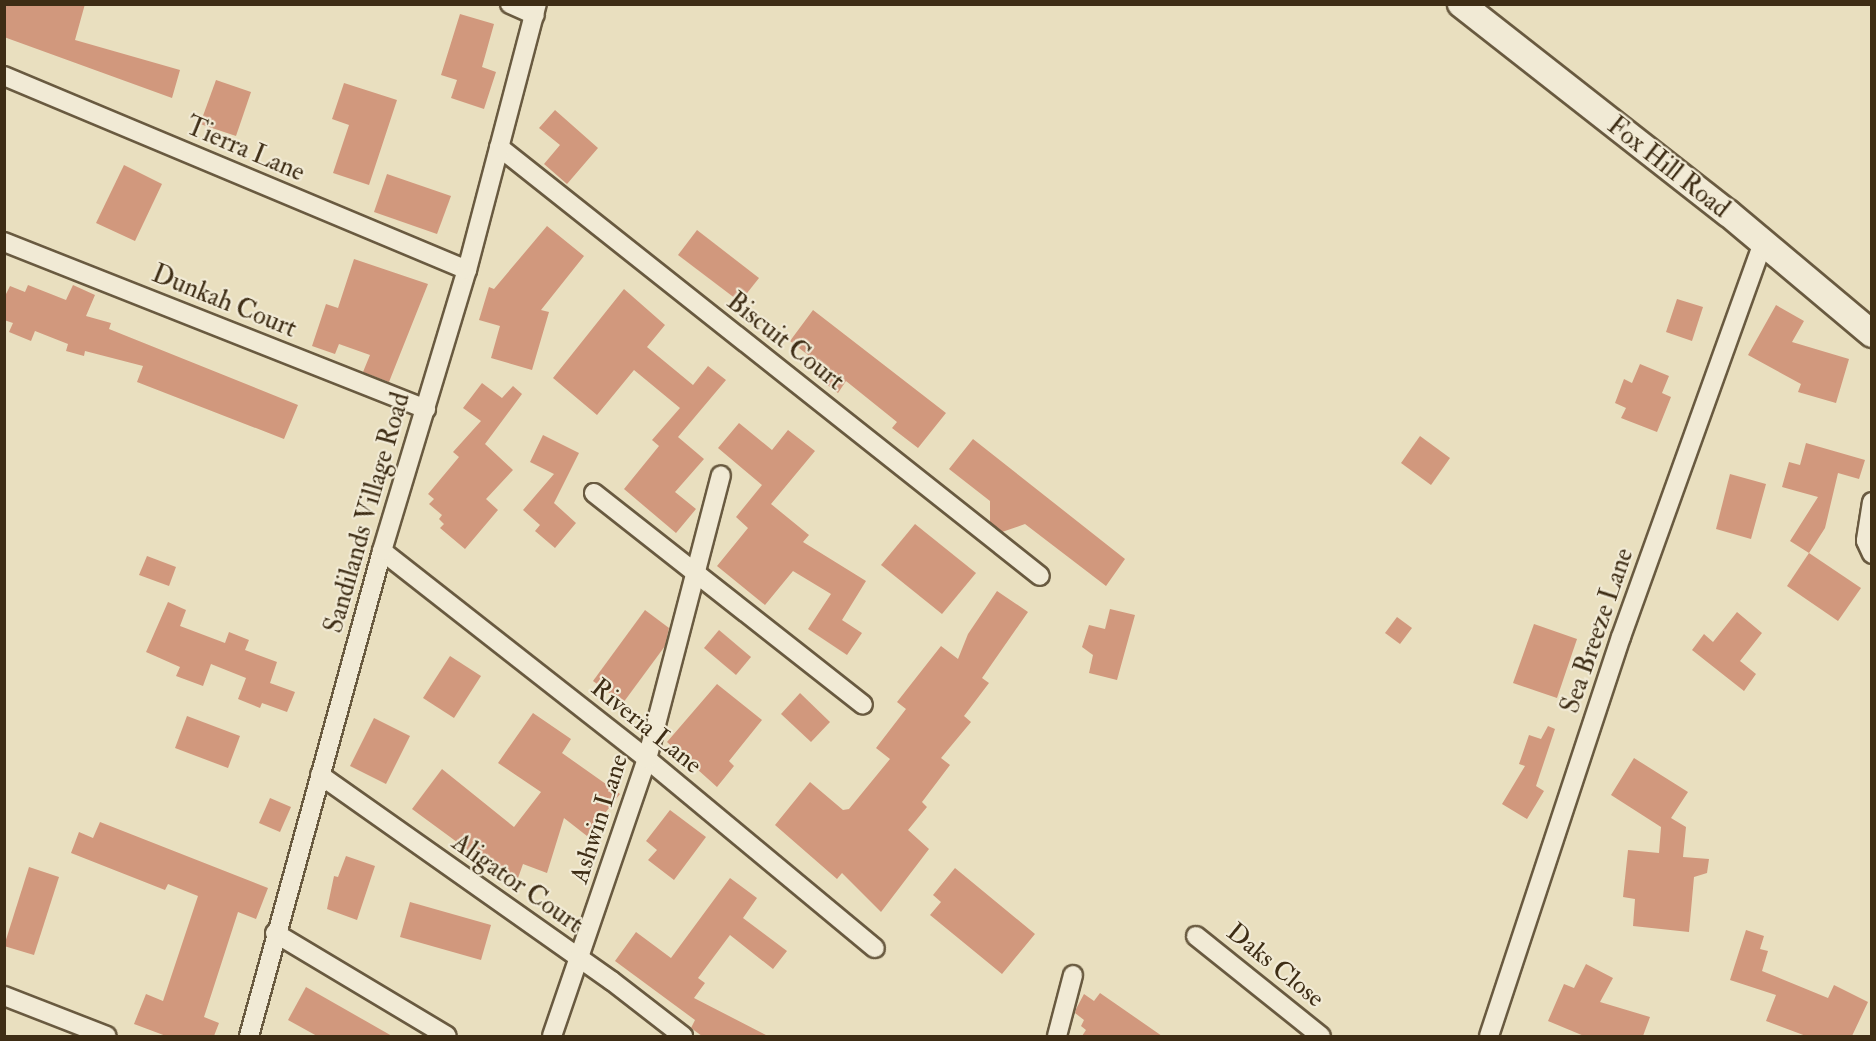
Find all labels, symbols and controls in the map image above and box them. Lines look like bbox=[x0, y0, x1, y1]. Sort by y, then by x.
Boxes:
street label: Tierra Lane bbox=[181, 111, 309, 189]
street label: Fox Hill Road bbox=[1601, 111, 1735, 225]
street label: Dunkah Court bbox=[147, 259, 301, 345]
street label: Biscuit Court bbox=[720, 286, 850, 398]
street label: Sandilands Village Road bbox=[319, 389, 417, 637]
street label: Sea Breeze Lane bbox=[1555, 544, 1641, 718]
street label: Riveria Lane bbox=[584, 673, 708, 781]
street label: Ashwin Lane bbox=[564, 750, 636, 888]
street label: Aligator Court bbox=[445, 827, 589, 941]
street label: Daks Close bbox=[1220, 917, 1330, 1015]

